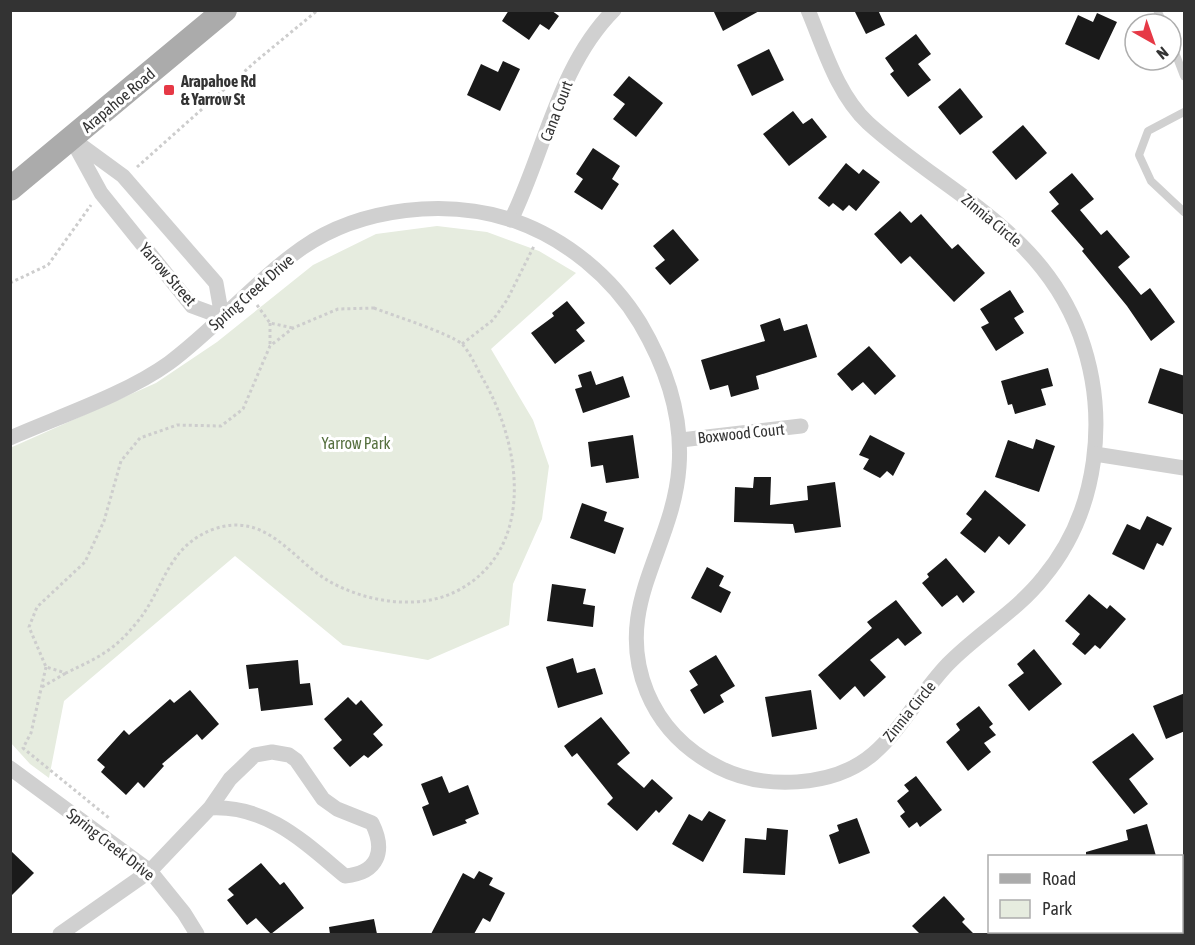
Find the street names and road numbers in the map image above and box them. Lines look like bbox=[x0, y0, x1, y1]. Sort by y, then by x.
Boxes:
street label: Arapahoe Road bbox=[78, 64, 159, 137]
street label: Cana Court bbox=[536, 78, 576, 144]
street label: Zinnia Circle bbox=[958, 190, 1026, 250]
street label: Yarrow Street bbox=[136, 239, 200, 309]
street label: Spring Creek Drive bbox=[205, 250, 298, 334]
street label: Boxwood Court bbox=[697, 419, 786, 447]
street label: Zinnia Circle bbox=[879, 677, 939, 745]
street label: Spring Creek Drive bbox=[63, 804, 158, 885]

